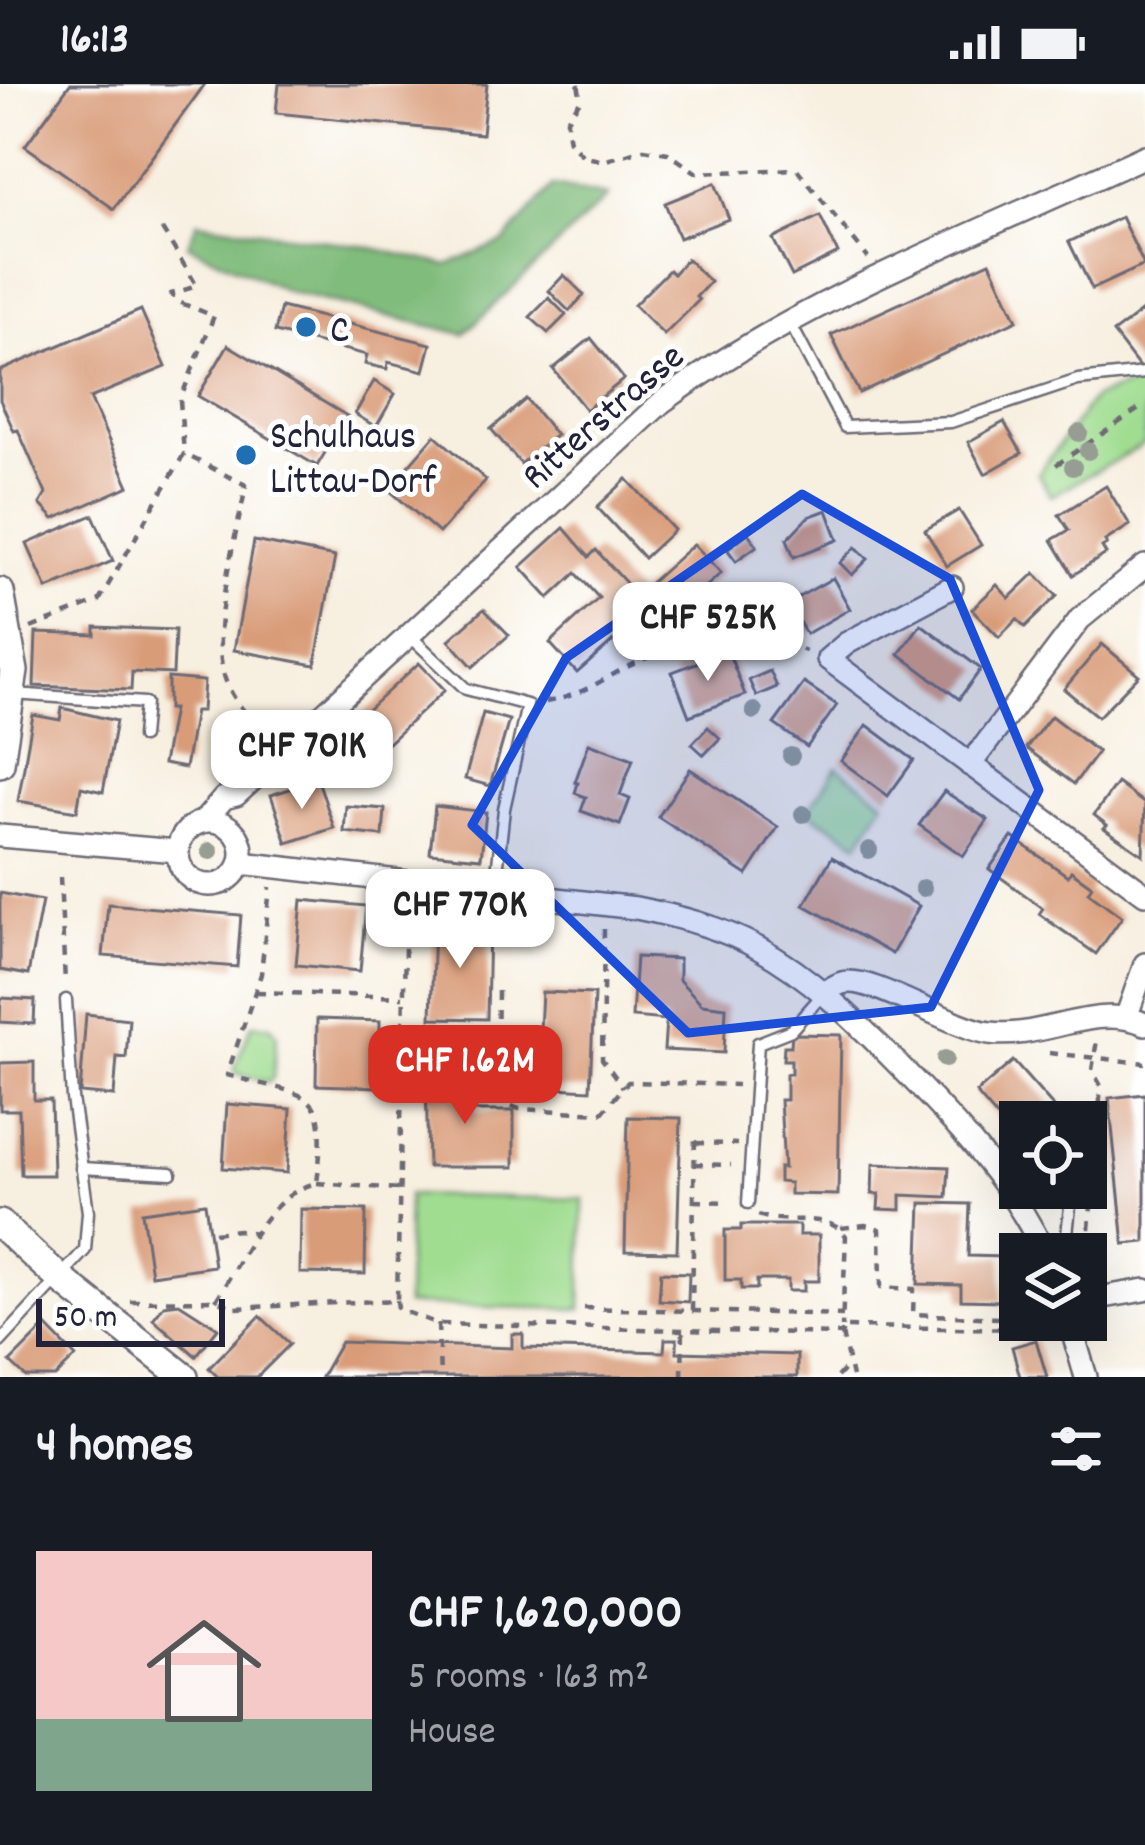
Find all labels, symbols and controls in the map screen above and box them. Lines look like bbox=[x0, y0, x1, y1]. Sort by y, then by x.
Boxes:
text: 16:13 bbox=[60, 10, 129, 74]
place label: C bbox=[330, 306, 349, 361]
marker: C bbox=[293, 314, 319, 340]
street label: Ritterstrasse bbox=[512, 333, 699, 505]
place label: Schulhaus Littau-Dorf bbox=[270, 412, 437, 512]
marker: Schulhaus Littau-Dorf bbox=[233, 442, 259, 468]
pin: CHF 525K bbox=[584, 582, 832, 684]
text: CHF 525K bbox=[640, 593, 776, 648]
pin: CHF 701K bbox=[178, 710, 426, 812]
text: CHF 701K bbox=[238, 721, 366, 776]
pin: CHF 770K bbox=[336, 869, 584, 971]
text: CHF 770K bbox=[393, 880, 527, 935]
pin: CHF 1.62M bbox=[328, 1025, 602, 1127]
text: CHF 1.62M bbox=[395, 1036, 535, 1091]
map controls bbox=[999, 1101, 1107, 1341]
button: locate bbox=[999, 1101, 1107, 1209]
button: layers bbox=[999, 1233, 1107, 1341]
scale bar bbox=[36, 1293, 225, 1346]
text: 50 m bbox=[54, 1296, 118, 1343]
text: 4 homes bbox=[36, 1413, 194, 1485]
icon: filters bbox=[1043, 1416, 1109, 1482]
text: CHF 1,620,000 bbox=[408, 1580, 683, 1652]
icon: home bbox=[132, 1599, 276, 1743]
text: 5 rooms · 163 m² bbox=[408, 1652, 649, 1707]
text: House bbox=[408, 1707, 496, 1762]

